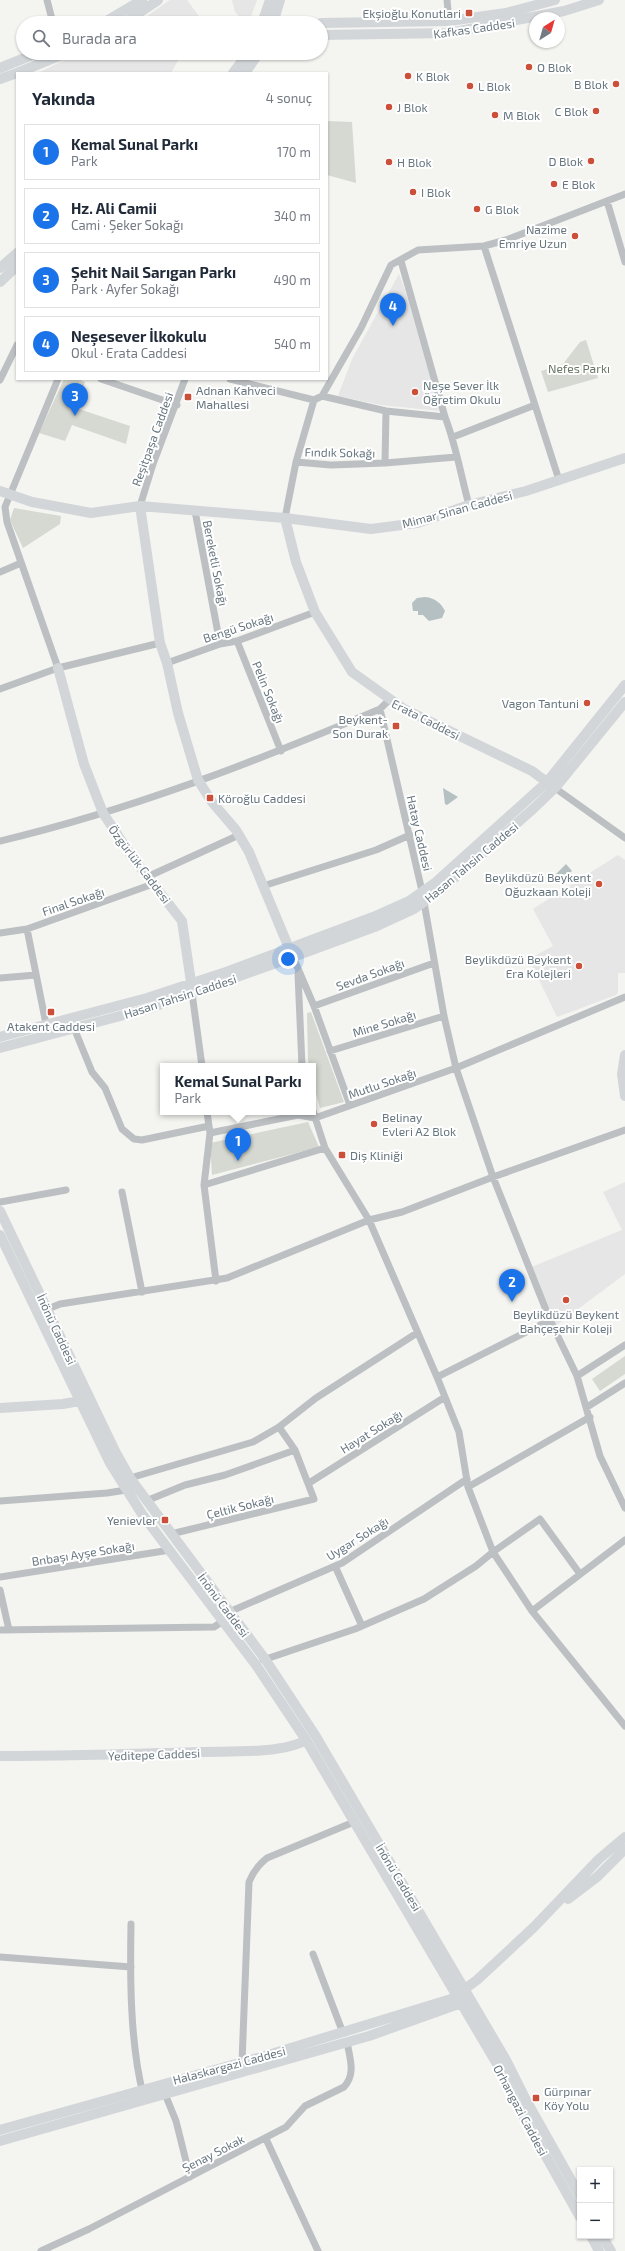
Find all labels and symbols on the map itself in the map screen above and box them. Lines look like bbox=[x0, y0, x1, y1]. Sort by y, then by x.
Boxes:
place label: Ekşioğlu Konutlari bbox=[362, 6, 461, 21]
marker: Ekşioğlu Konutlari bbox=[464, 8, 474, 18]
north arrow bbox=[529, 12, 565, 48]
street label: Kafkas Caddesi bbox=[432, 15, 516, 41]
place label: O Blok bbox=[537, 60, 572, 74]
marker: O Blok bbox=[524, 62, 534, 72]
place label: K Blok bbox=[416, 69, 450, 83]
marker: K Blok bbox=[403, 71, 413, 81]
place label: B Blok bbox=[574, 77, 608, 91]
place label: L Blok bbox=[478, 79, 511, 93]
marker: B Blok bbox=[611, 79, 621, 89]
marker: L Blok bbox=[465, 81, 475, 91]
place label: J Blok bbox=[397, 100, 428, 114]
marker: J Blok bbox=[384, 102, 394, 112]
place label: C Blok bbox=[555, 104, 588, 118]
marker: C Blok bbox=[591, 106, 601, 116]
place label: M Blok bbox=[503, 108, 540, 122]
marker: M Blok bbox=[490, 110, 500, 120]
place label: D Blok bbox=[548, 154, 583, 168]
place label: H Blok bbox=[397, 155, 432, 169]
marker: D Blok bbox=[586, 156, 596, 166]
marker: H Blok bbox=[384, 157, 394, 167]
place label: E Blok bbox=[562, 177, 595, 191]
marker: E Blok bbox=[549, 179, 559, 189]
place label: I Blok bbox=[421, 185, 451, 199]
marker: I Blok bbox=[408, 187, 418, 197]
place label: G Blok bbox=[485, 202, 519, 216]
marker: G Blok bbox=[472, 204, 482, 214]
place label: Nazime Emriye Uzun bbox=[499, 222, 567, 250]
marker: Nazime Emriye Uzun bbox=[570, 231, 580, 241]
pin: 4 bbox=[380, 293, 406, 326]
park label: Nefes Parkı bbox=[548, 361, 610, 375]
place label: Neşe Sever İlk Öğretim Okulu bbox=[423, 378, 501, 406]
pin: 3 bbox=[62, 383, 88, 416]
place label: Adnan Kahveci Mahallesi bbox=[196, 383, 276, 411]
marker: Neşe Sever İlk Öğretim Okulu bbox=[410, 387, 420, 397]
street label: Reşitpaşa Caddesi bbox=[128, 390, 176, 488]
marker: Adnan Kahveci Mahallesi bbox=[183, 392, 193, 402]
street label: Fındık Sokağı bbox=[305, 444, 375, 460]
street label: Mimar Sinan Caddesi bbox=[400, 488, 514, 530]
street label: Bereketli Sokağı bbox=[201, 519, 231, 607]
street label: Bengü Sokağı bbox=[201, 609, 275, 645]
street label: Pelin Sokağı bbox=[250, 659, 288, 725]
street label: Erata Caddesi bbox=[390, 696, 462, 742]
place label: Vagon Tantuni bbox=[502, 696, 579, 710]
marker: Vagon Tantuni bbox=[582, 698, 592, 708]
place label: Beykent- Son Durak bbox=[332, 712, 388, 740]
marker: Beykent- Son Durak bbox=[391, 721, 401, 731]
place label: Köroğlu Caddesi bbox=[218, 791, 306, 805]
marker: Köroğlu Caddesi bbox=[205, 793, 215, 803]
street label: Hatay Caddesi bbox=[404, 794, 436, 872]
street label: Hasan Tahsin Caddesi bbox=[421, 819, 521, 905]
street label: Özgürlük Caddesi bbox=[106, 822, 174, 906]
place label: Beylikdüzü Beykent Oğuzkaan Koleji bbox=[485, 870, 591, 899]
marker: Beylikdüzü Beykent Oğuzkaan Koleji bbox=[594, 879, 604, 889]
street label: Final Sokağı bbox=[40, 884, 106, 918]
your location bbox=[278, 949, 298, 969]
place label: Beylikdüzü Beykent Era Kolejleri bbox=[465, 952, 571, 981]
street label: Sevda Sokağı bbox=[334, 955, 406, 993]
marker: Beylikdüzü Beykent Era Kolejleri bbox=[574, 961, 584, 971]
street label: Hasan Tahsin Caddesi bbox=[122, 971, 238, 1021]
marker: Atakent Caddesi bbox=[46, 1007, 56, 1017]
street label: Mine Sokağı bbox=[351, 1007, 417, 1039]
place label: Atakent Caddesi bbox=[7, 1019, 95, 1033]
street label: Mutlu Sokağı bbox=[346, 1065, 418, 1101]
place label: Belinay Evleri A2 Blok bbox=[382, 1110, 456, 1138]
marker: Belinay Evleri A2 Blok bbox=[369, 1119, 379, 1129]
pin: 1 bbox=[225, 1128, 251, 1161]
place label: Diş Kliniği bbox=[350, 1148, 403, 1163]
marker: Diş Kliniği bbox=[337, 1150, 347, 1160]
pin: 2 bbox=[499, 1269, 525, 1302]
street label: İnönü Caddesi bbox=[35, 1292, 79, 1366]
marker: Beylikdüzü Beykent Bahçeşehir Koleji bbox=[561, 1295, 571, 1305]
place label: Beylikdüzü Beykent Bahçeşehir Koleji bbox=[513, 1307, 620, 1336]
street label: Hayat Sokağı bbox=[337, 1406, 405, 1456]
street label: Çeltik Sokağı bbox=[205, 1491, 275, 1522]
place label: Yenievler bbox=[107, 1513, 157, 1527]
street label: Uygar Sokağı bbox=[323, 1513, 391, 1563]
marker: Yenievler bbox=[160, 1515, 170, 1525]
street label: Bnbaşı Ayşe Sokağı bbox=[31, 1538, 136, 1569]
street label: İnönü Caddesi bbox=[195, 1570, 253, 1640]
street label: Yeditepe Caddesi bbox=[108, 1745, 200, 1763]
street label: İnönü Caddesi bbox=[373, 1841, 425, 1913]
street label: Halaskargazi Caddesi bbox=[171, 2043, 287, 2087]
street label: Orhangazi Caddesi bbox=[491, 2062, 551, 2158]
place label: Gürpınar Köy Yolu bbox=[544, 2084, 592, 2112]
marker: Gürpınar Köy Yolu bbox=[531, 2093, 541, 2103]
street label: Şenay Sokak bbox=[180, 2131, 247, 2176]

